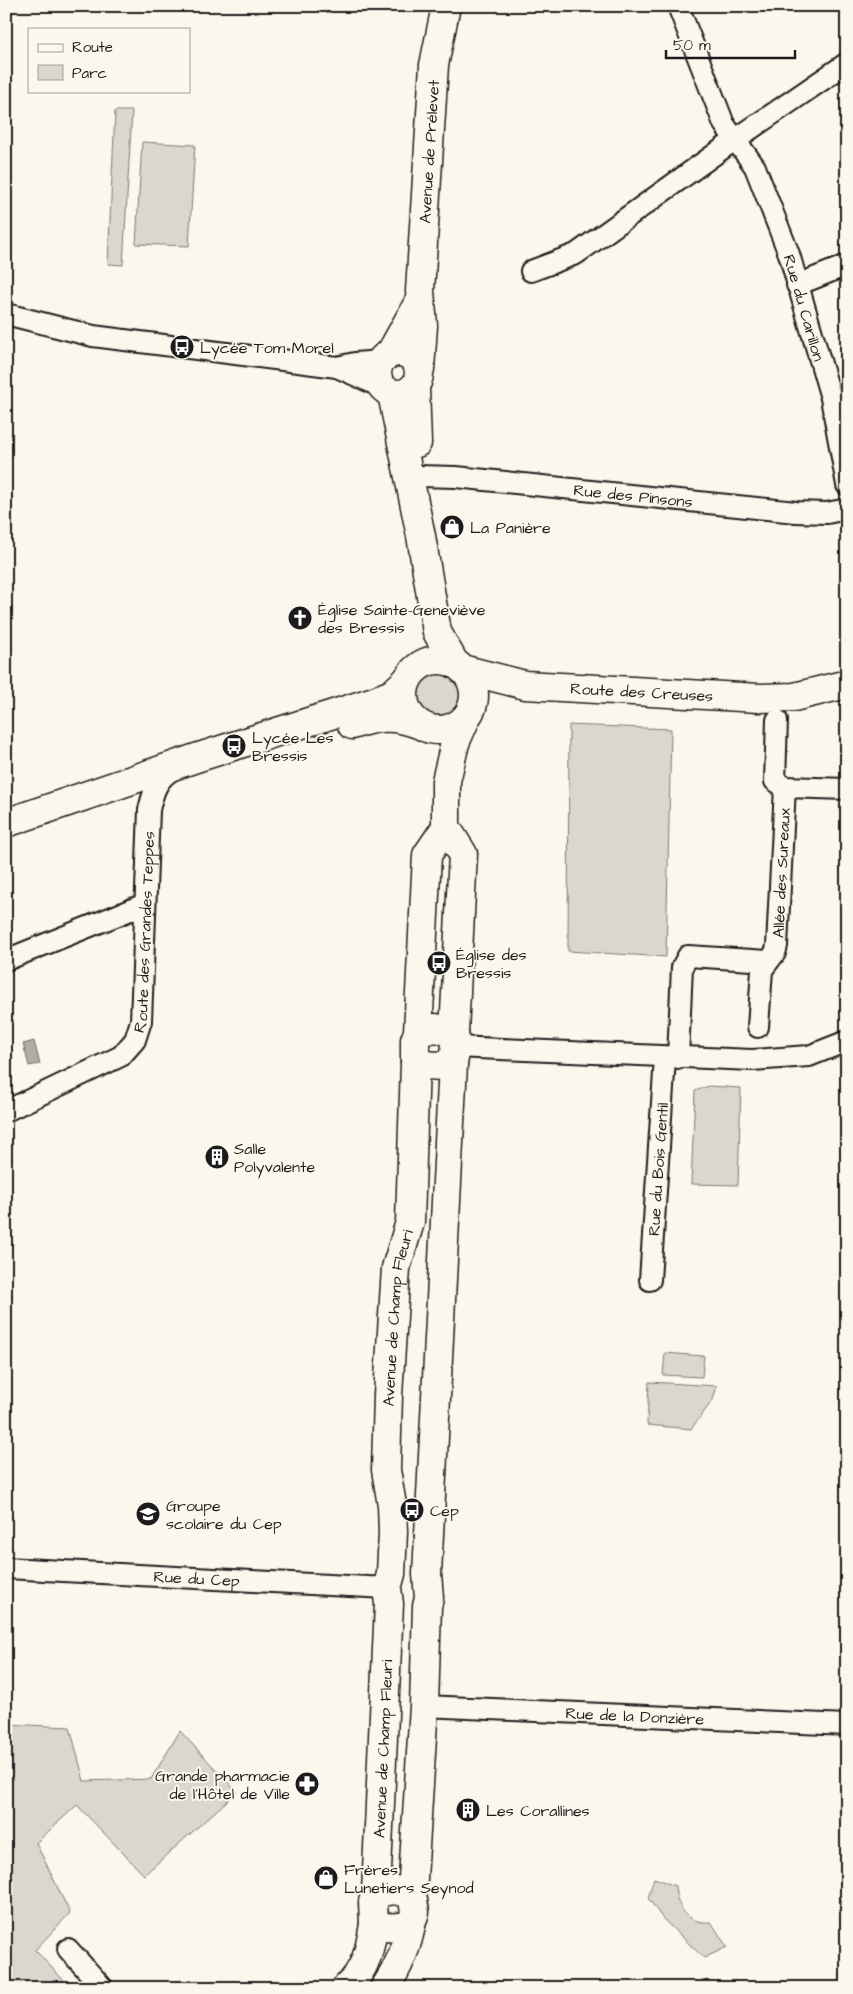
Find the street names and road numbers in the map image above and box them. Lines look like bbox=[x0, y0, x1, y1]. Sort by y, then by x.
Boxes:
street label: Avenue de Prélevet bbox=[414, 79, 445, 224]
street label: Rue du Carillon bbox=[778, 252, 830, 364]
street label: Rue des Pinsons bbox=[572, 479, 694, 513]
street label: Route des Creuses bbox=[570, 678, 714, 707]
street label: Allée des Sureaux bbox=[767, 807, 796, 938]
street label: Route des Grandes Teppes bbox=[128, 831, 160, 1036]
street label: Rue du Bois Gentil bbox=[643, 1102, 674, 1237]
street label: Avenue de Champ Fleuri bbox=[378, 1227, 419, 1407]
street label: Rue du Cep bbox=[153, 1566, 240, 1592]
street label: Avenue de Champ Fleuri bbox=[368, 1659, 399, 1838]
street label: Rue de la Donzière bbox=[565, 1702, 705, 1731]

